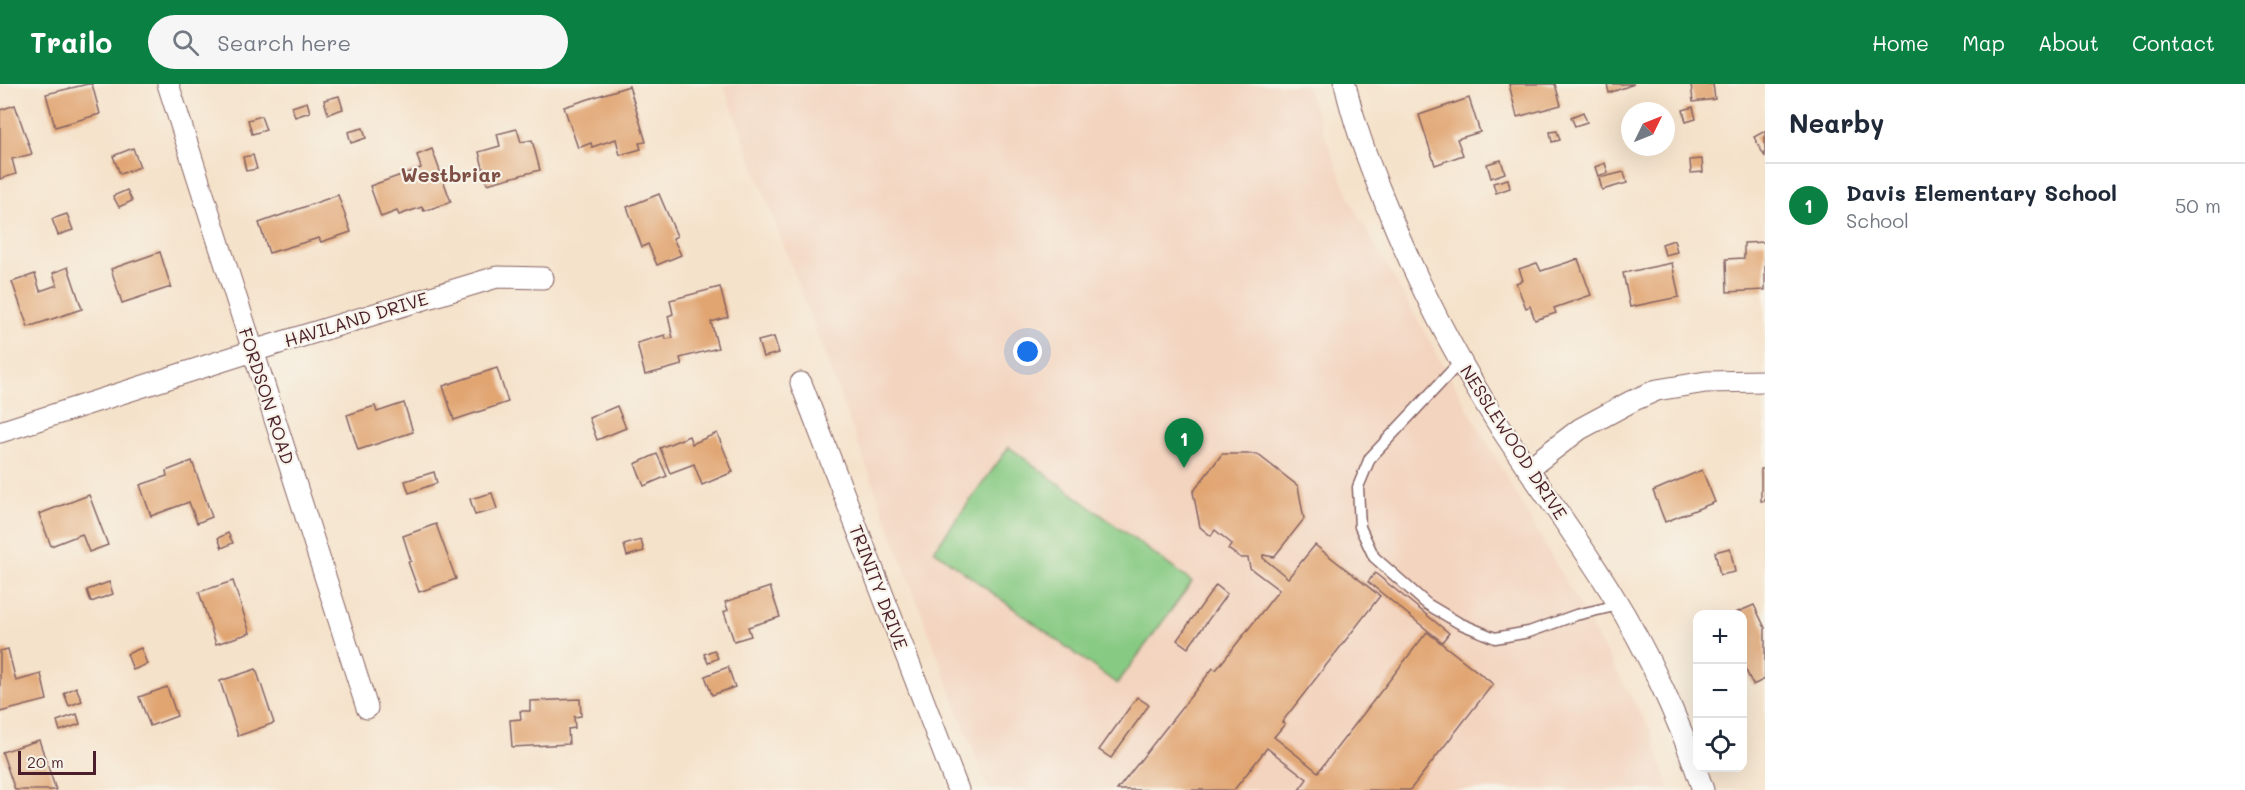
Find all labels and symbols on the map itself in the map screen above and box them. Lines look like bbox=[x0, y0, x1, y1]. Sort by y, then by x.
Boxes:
north arrow bbox=[1621, 102, 1675, 156]
district label: Westbriar bbox=[401, 161, 501, 187]
street label: HAVILAND DRIVE bbox=[281, 286, 431, 352]
street label: FORDSON ROAD bbox=[234, 325, 300, 467]
your location bbox=[1013, 337, 1042, 366]
street label: NESSLEWOOD DRIVE bbox=[1455, 360, 1573, 524]
pin: 1 bbox=[1164, 418, 1204, 468]
street label: TRINITY DRIVE bbox=[844, 521, 914, 653]
scale bar bbox=[18, 748, 96, 776]

